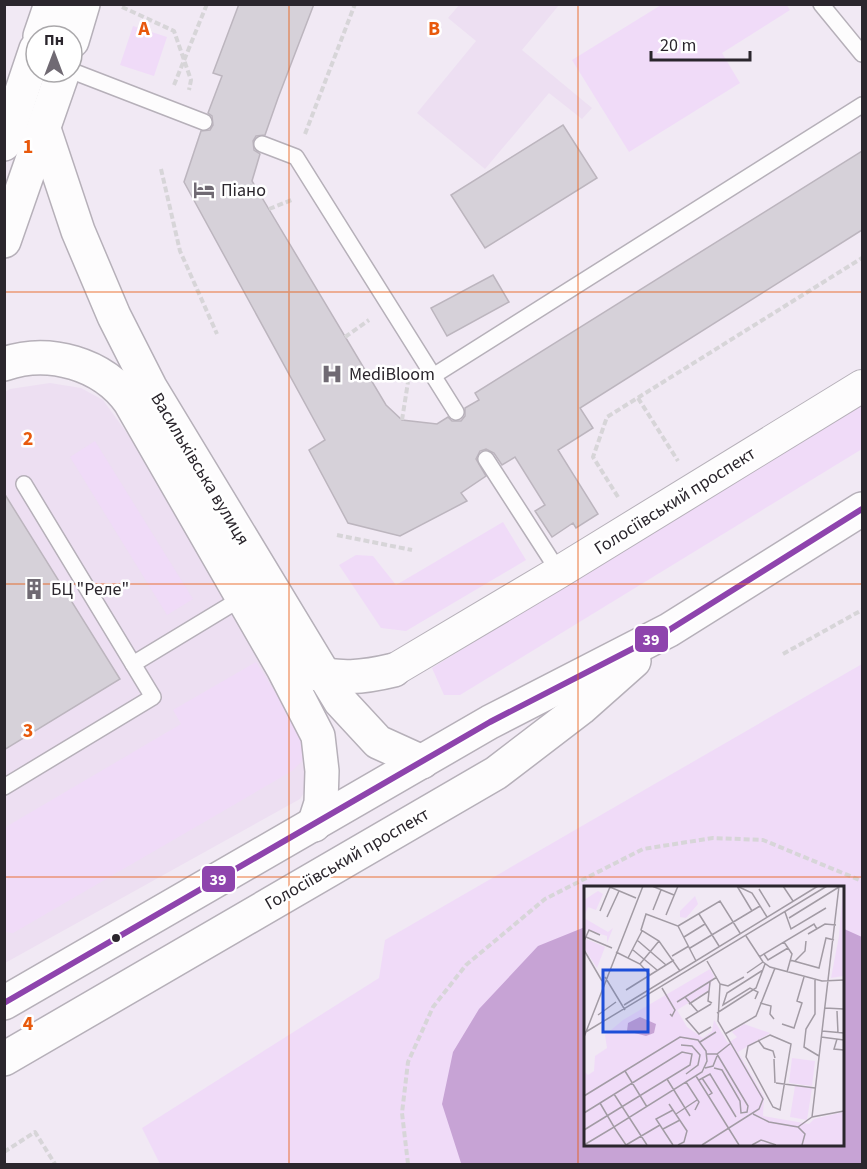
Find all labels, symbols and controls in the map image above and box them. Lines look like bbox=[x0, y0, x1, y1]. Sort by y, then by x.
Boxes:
text: A bbox=[137, 15, 150, 43]
text: B bbox=[428, 15, 440, 43]
north arrow bbox=[24, 24, 84, 84]
scale bar bbox=[651, 24, 750, 62]
text: Пн bbox=[44, 29, 64, 51]
text: 20 m bbox=[660, 33, 696, 58]
text: 1 bbox=[23, 133, 33, 161]
hotel icon: Піано bbox=[192, 178, 216, 202]
place label: Піано bbox=[221, 178, 266, 203]
hospital icon: MediBloom bbox=[320, 362, 344, 386]
place label: MediBloom bbox=[349, 362, 435, 387]
street label: Васильківська вулиця bbox=[145, 388, 255, 550]
text: 2 bbox=[23, 425, 33, 453]
street label: Голосіївський проспект bbox=[589, 441, 761, 561]
building icon: БЦ "Реле" bbox=[22, 577, 46, 601]
place label: БЦ "Реле" bbox=[51, 577, 129, 602]
line badge: 39 bbox=[634, 625, 669, 653]
text: 39 bbox=[643, 629, 659, 651]
text: 3 bbox=[23, 717, 33, 745]
street label: Голосіївський проспект bbox=[260, 802, 434, 916]
line badge: 39 bbox=[201, 865, 236, 893]
text: 39 bbox=[210, 869, 226, 891]
inset map bbox=[584, 886, 843, 1145]
unlabelled marker bbox=[110, 932, 122, 944]
text: 4 bbox=[23, 1010, 34, 1038]

